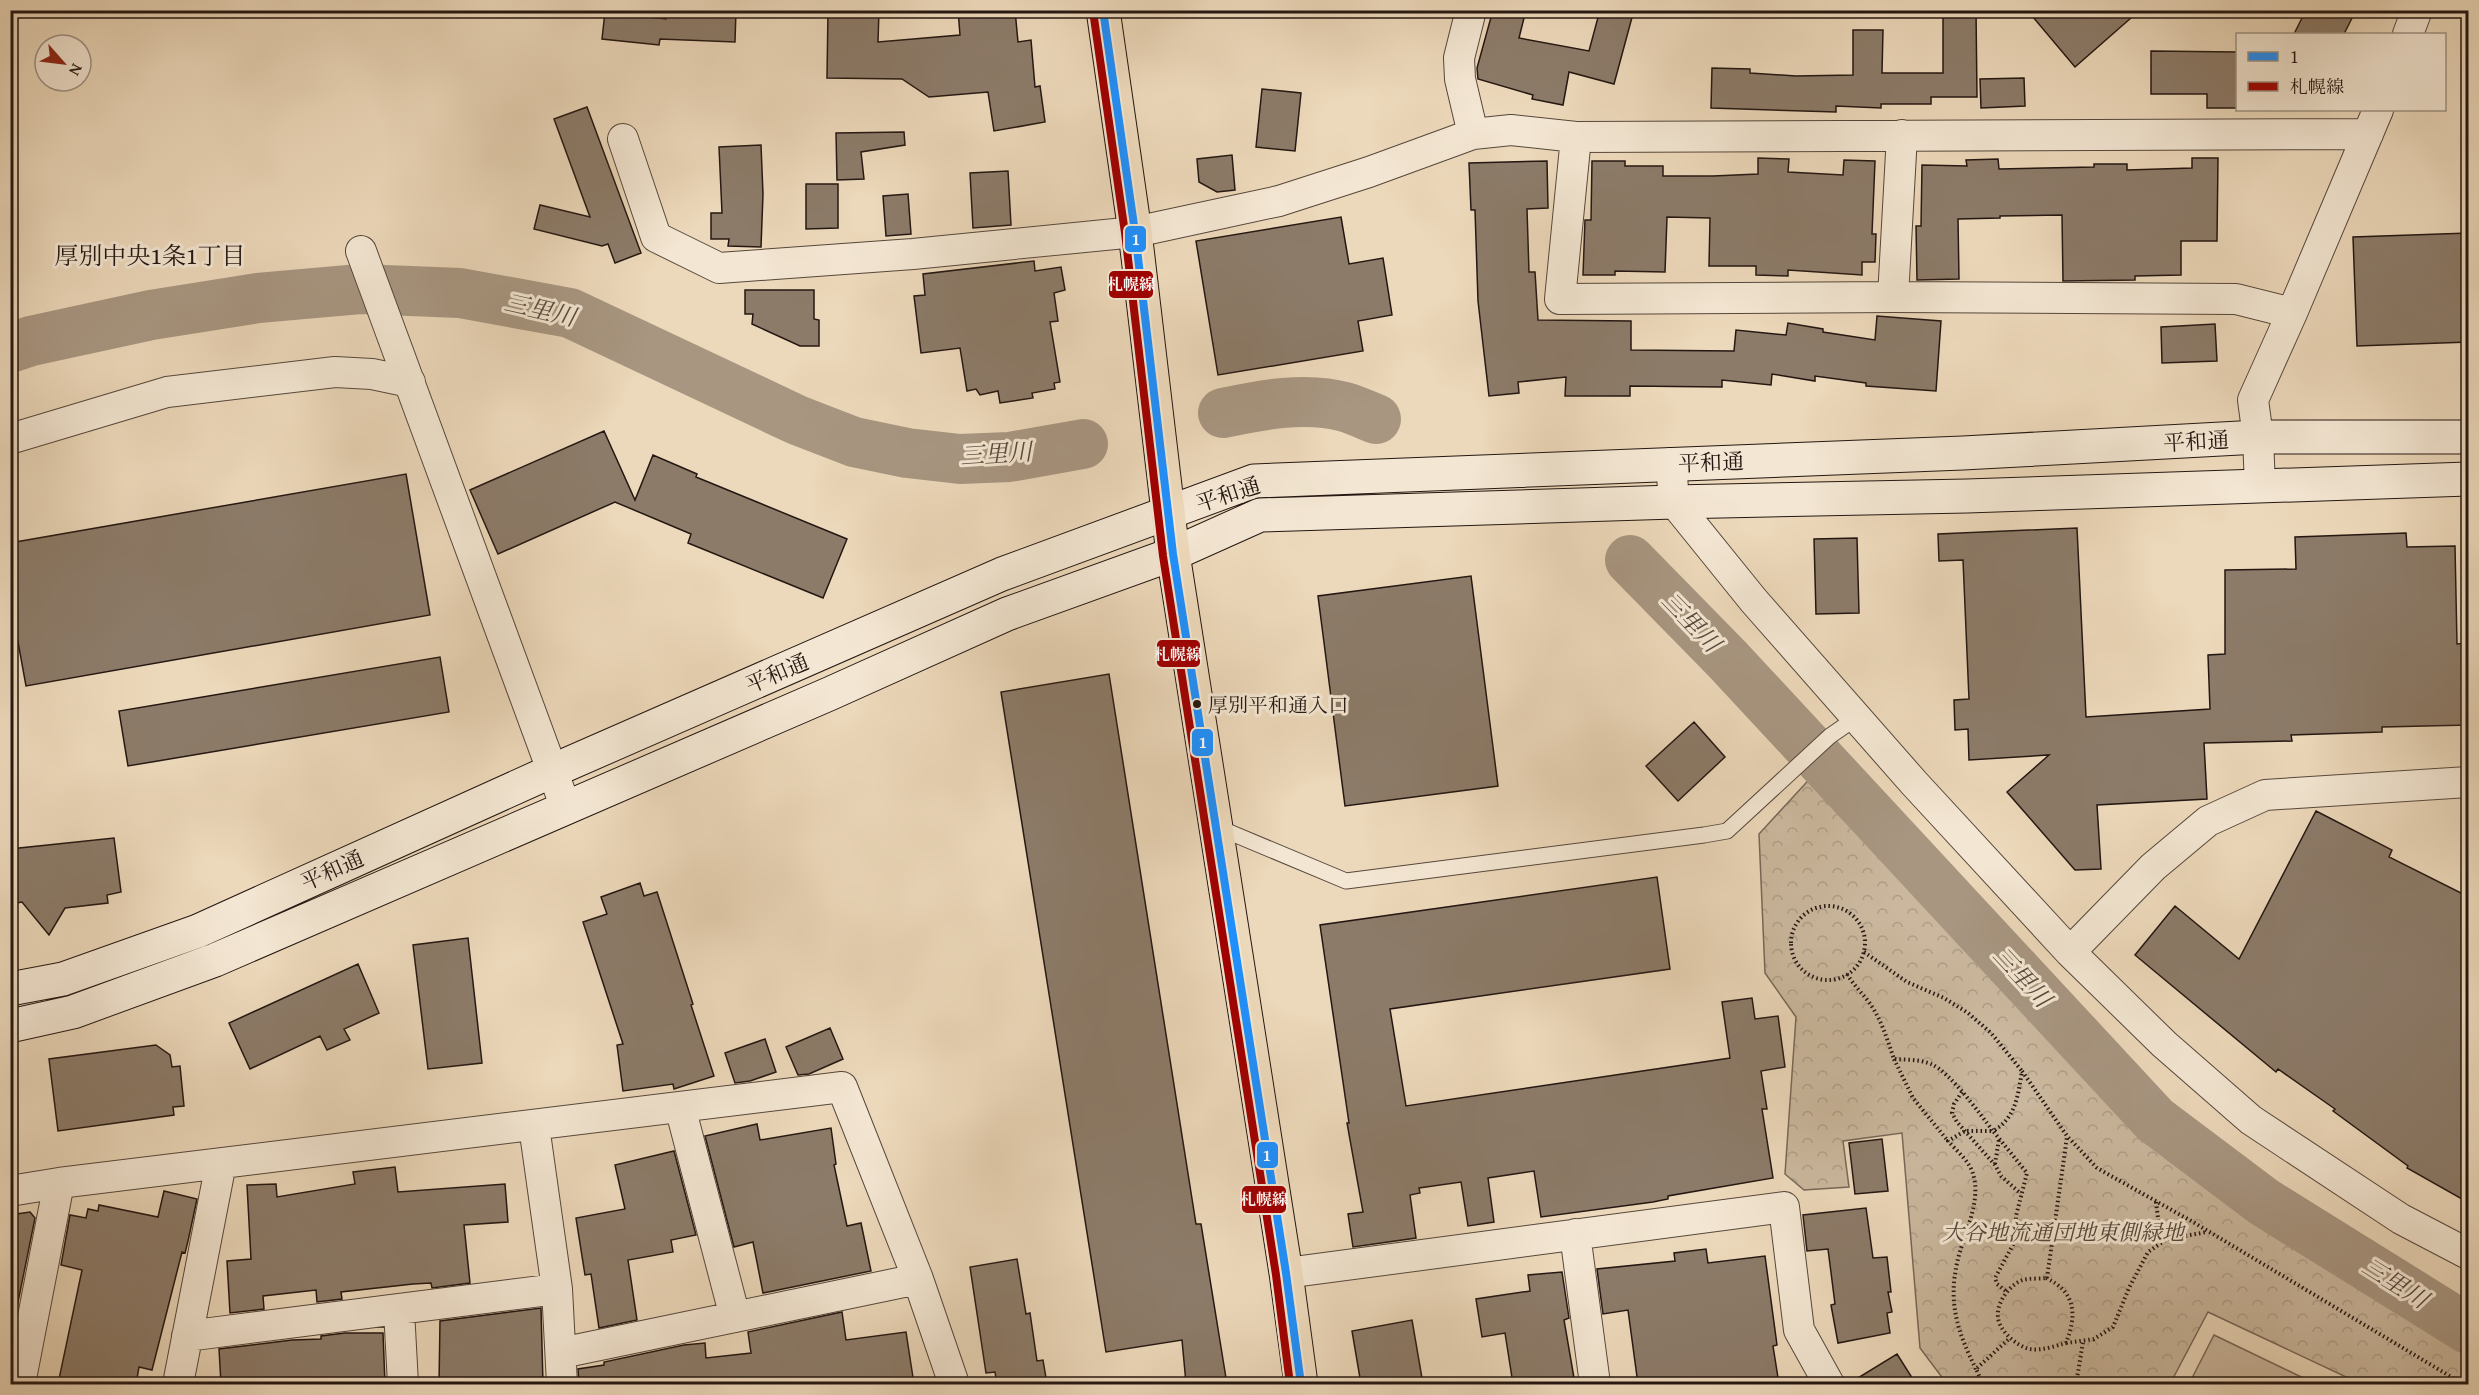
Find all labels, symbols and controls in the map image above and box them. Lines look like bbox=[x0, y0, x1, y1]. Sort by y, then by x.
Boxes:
north arrow bbox=[33, 33, 93, 93]
legend bbox=[2236, 33, 2446, 111]
text: 1 bbox=[2290, 43, 2299, 70]
text: N bbox=[63, 60, 89, 81]
text: 札幌線 bbox=[2290, 73, 2344, 100]
line badge: 1 bbox=[1124, 225, 1147, 253]
text: 1 bbox=[1132, 227, 1140, 251]
district label: 厚別中央1条1丁目 bbox=[54, 238, 246, 273]
line badge: 札幌線 bbox=[1108, 270, 1154, 299]
text: 札幌線 bbox=[1107, 272, 1155, 296]
water label: 三里川 bbox=[501, 284, 582, 335]
street label: 平和通 bbox=[2162, 423, 2230, 459]
water label: 三里川 bbox=[959, 433, 1036, 473]
street label: 平和通 bbox=[1677, 445, 1745, 479]
street label: 平和通 bbox=[1192, 469, 1264, 519]
water label: 三里川 bbox=[1654, 584, 1731, 662]
line badge: 札幌線 bbox=[1156, 639, 1201, 668]
text: 札幌線 bbox=[1154, 642, 1202, 666]
street label: 平和通 bbox=[740, 645, 814, 701]
place label: 厚別平和通入口 bbox=[1208, 690, 1348, 719]
marker: 厚別平和通入口 bbox=[1191, 698, 1203, 710]
line badge: 1 bbox=[1191, 728, 1214, 757]
text: 1 bbox=[1199, 730, 1207, 754]
street label: 平和通 bbox=[295, 842, 369, 898]
water label: 三里川 bbox=[1985, 938, 2062, 1017]
line badge: 1 bbox=[1256, 1141, 1279, 1169]
text: 1 bbox=[1263, 1143, 1271, 1167]
line badge: 札幌線 bbox=[1241, 1185, 1287, 1214]
text: 札幌線 bbox=[1240, 1187, 1288, 1211]
park label: 大谷地流通団地東側緑地 bbox=[1942, 1216, 2186, 1248]
water label: 三里川 bbox=[2355, 1249, 2438, 1318]

